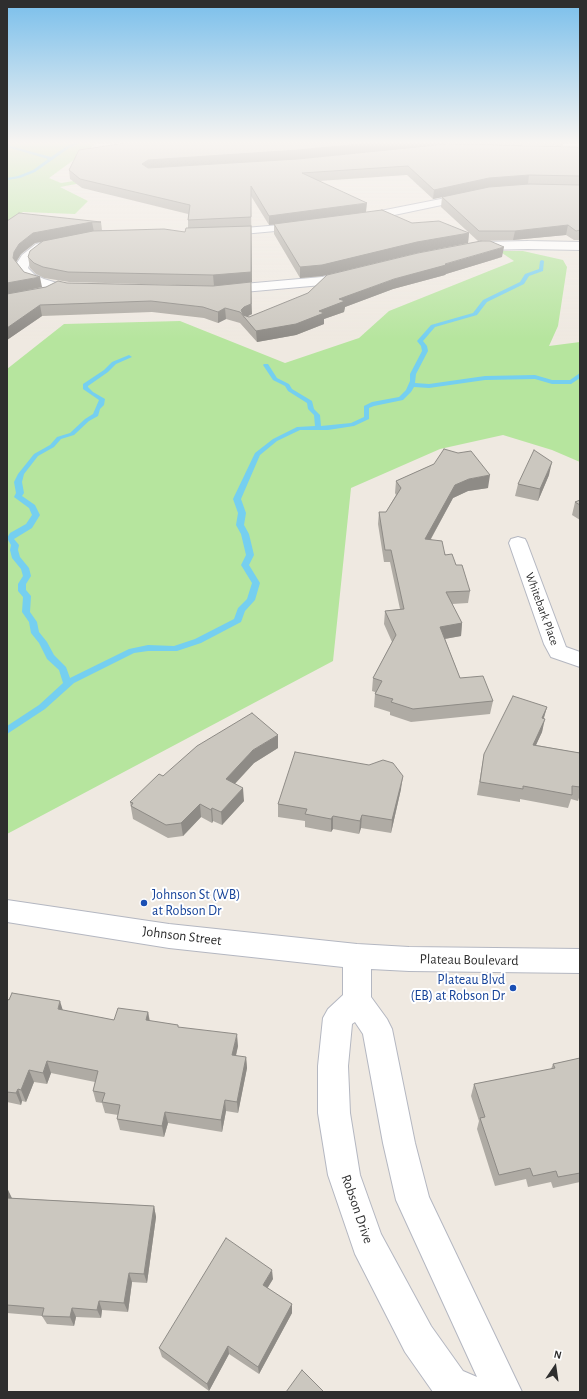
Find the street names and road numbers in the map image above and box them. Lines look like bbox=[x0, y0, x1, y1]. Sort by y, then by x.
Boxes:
street label: Whitebark Place bbox=[522, 570, 562, 648]
street label: Johnson Street bbox=[141, 923, 223, 949]
street label: Plateau Boulevard bbox=[419, 951, 519, 969]
street label: Robson Drive bbox=[337, 1172, 377, 1246]

